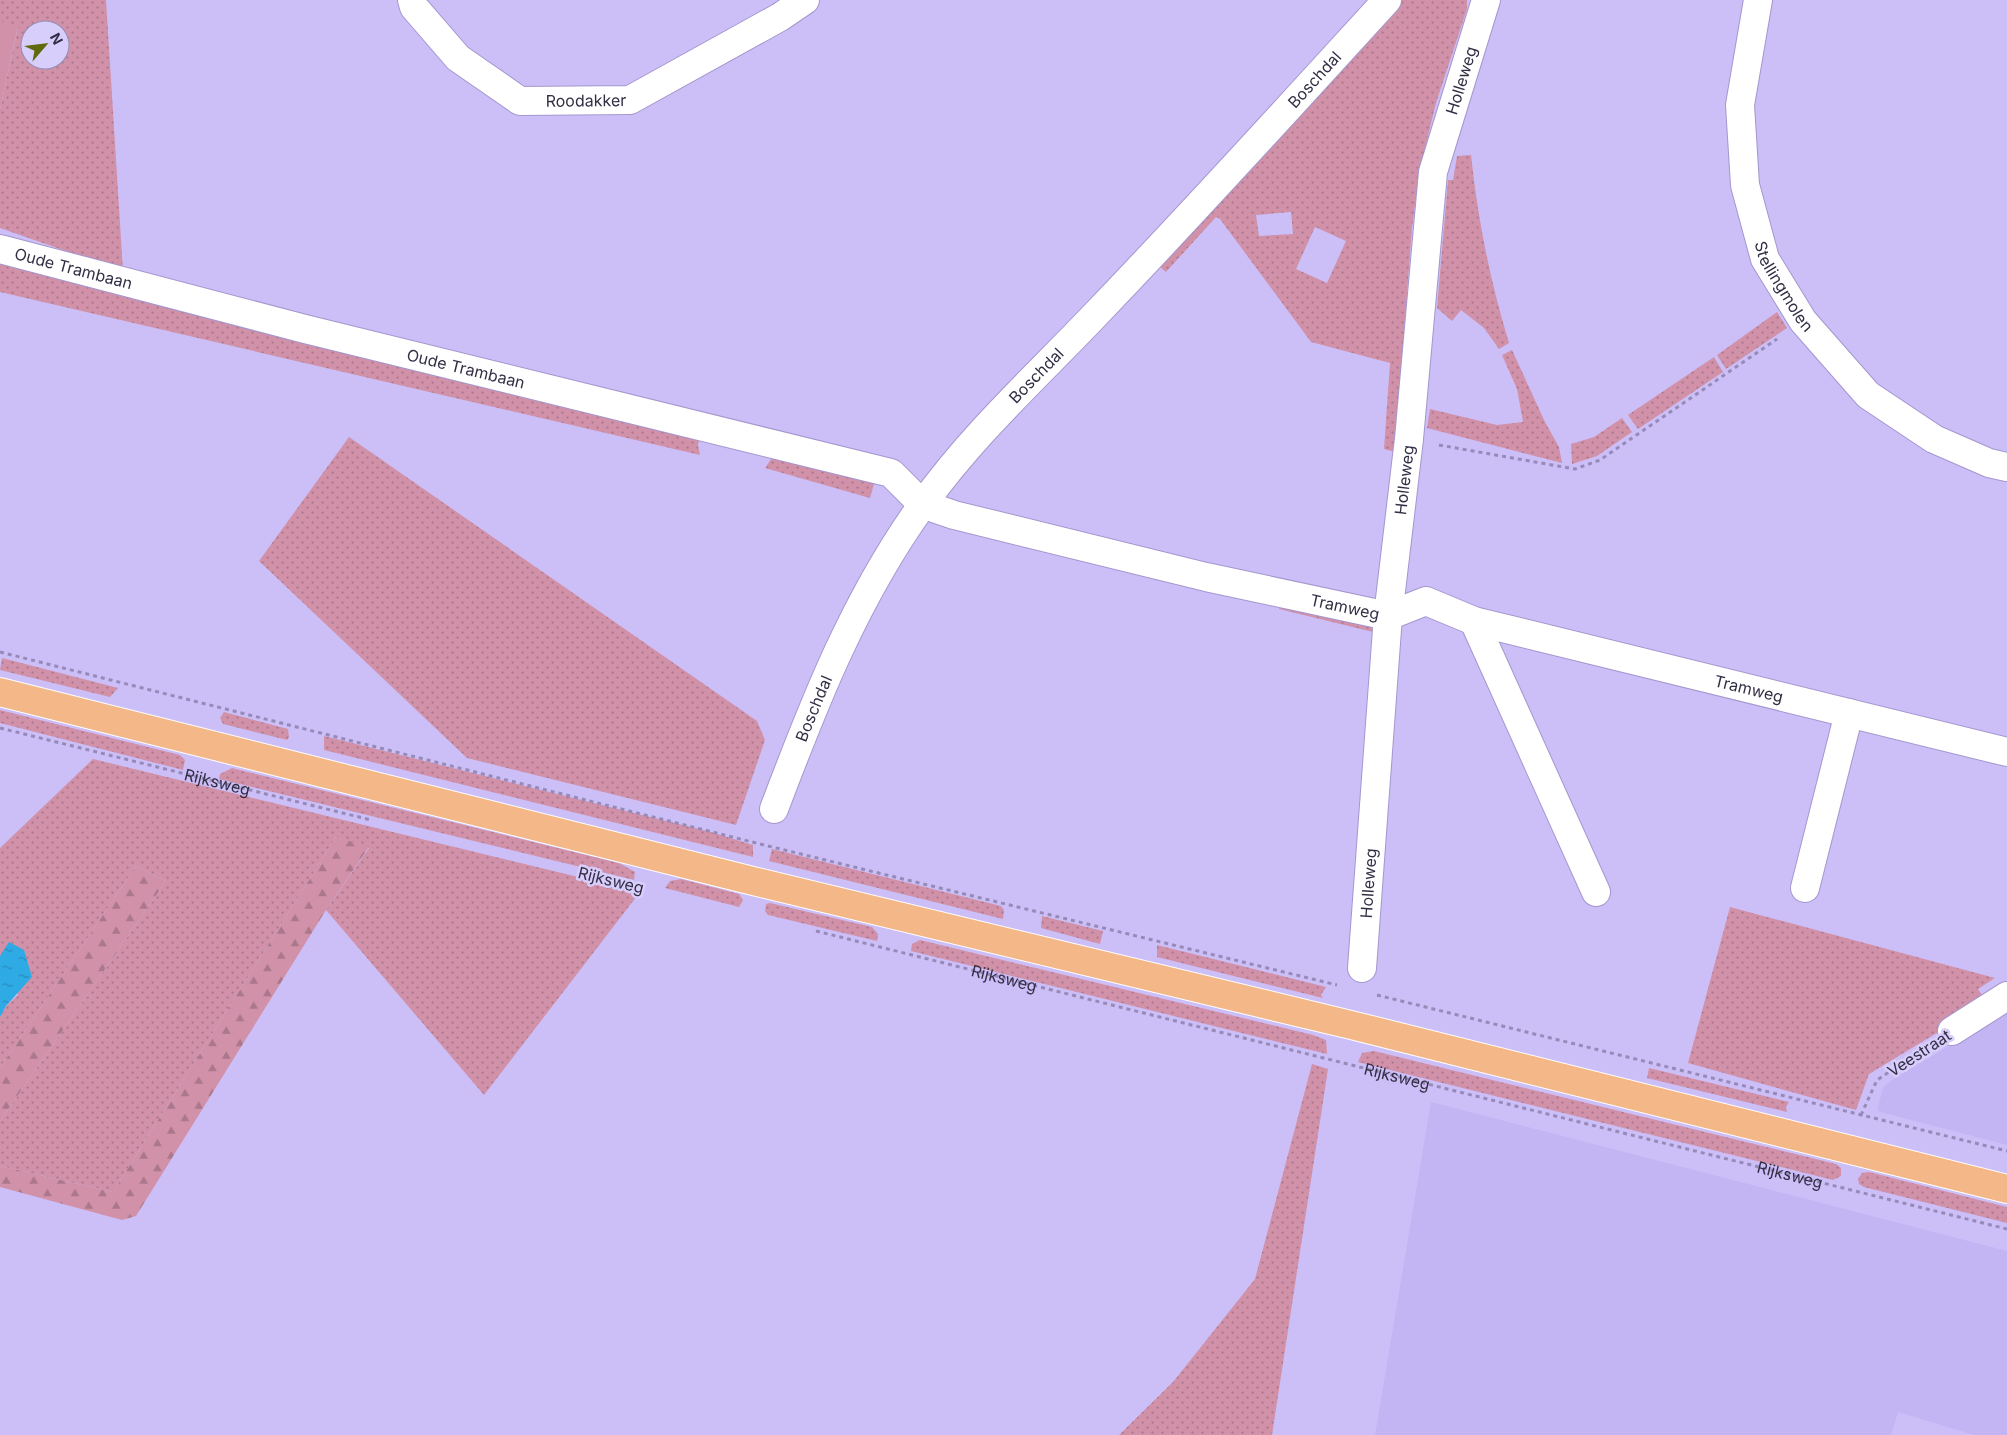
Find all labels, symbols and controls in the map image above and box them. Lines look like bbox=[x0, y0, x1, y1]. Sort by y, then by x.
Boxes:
north arrow bbox=[20, 20, 70, 70]
text: N bbox=[47, 30, 67, 47]
street label: Holleweg bbox=[1441, 44, 1481, 117]
street label: Boschdal bbox=[1283, 47, 1345, 112]
street label: Roodakker bbox=[546, 90, 626, 111]
street label: Stellingmolen bbox=[1751, 239, 1818, 336]
street label: Oude Trambaan bbox=[12, 243, 135, 293]
street label: Boschdal bbox=[1004, 343, 1068, 407]
street label: Oude Trambaan bbox=[405, 344, 527, 393]
street label: Holleweg bbox=[1390, 444, 1418, 516]
street label: Tramweg bbox=[1308, 590, 1381, 624]
street label: Tramweg bbox=[1712, 670, 1785, 707]
street label: Boschdal bbox=[791, 672, 836, 744]
street label: Rijksweg bbox=[182, 764, 252, 800]
street label: Holleweg bbox=[1356, 847, 1381, 919]
street label: Rijksweg bbox=[576, 862, 646, 898]
street label: Rijksweg bbox=[969, 960, 1039, 996]
street label: Veestraat bbox=[1883, 1025, 1955, 1081]
street label: Rijksweg bbox=[1362, 1059, 1432, 1094]
street label: Rijksweg bbox=[1755, 1157, 1825, 1193]

